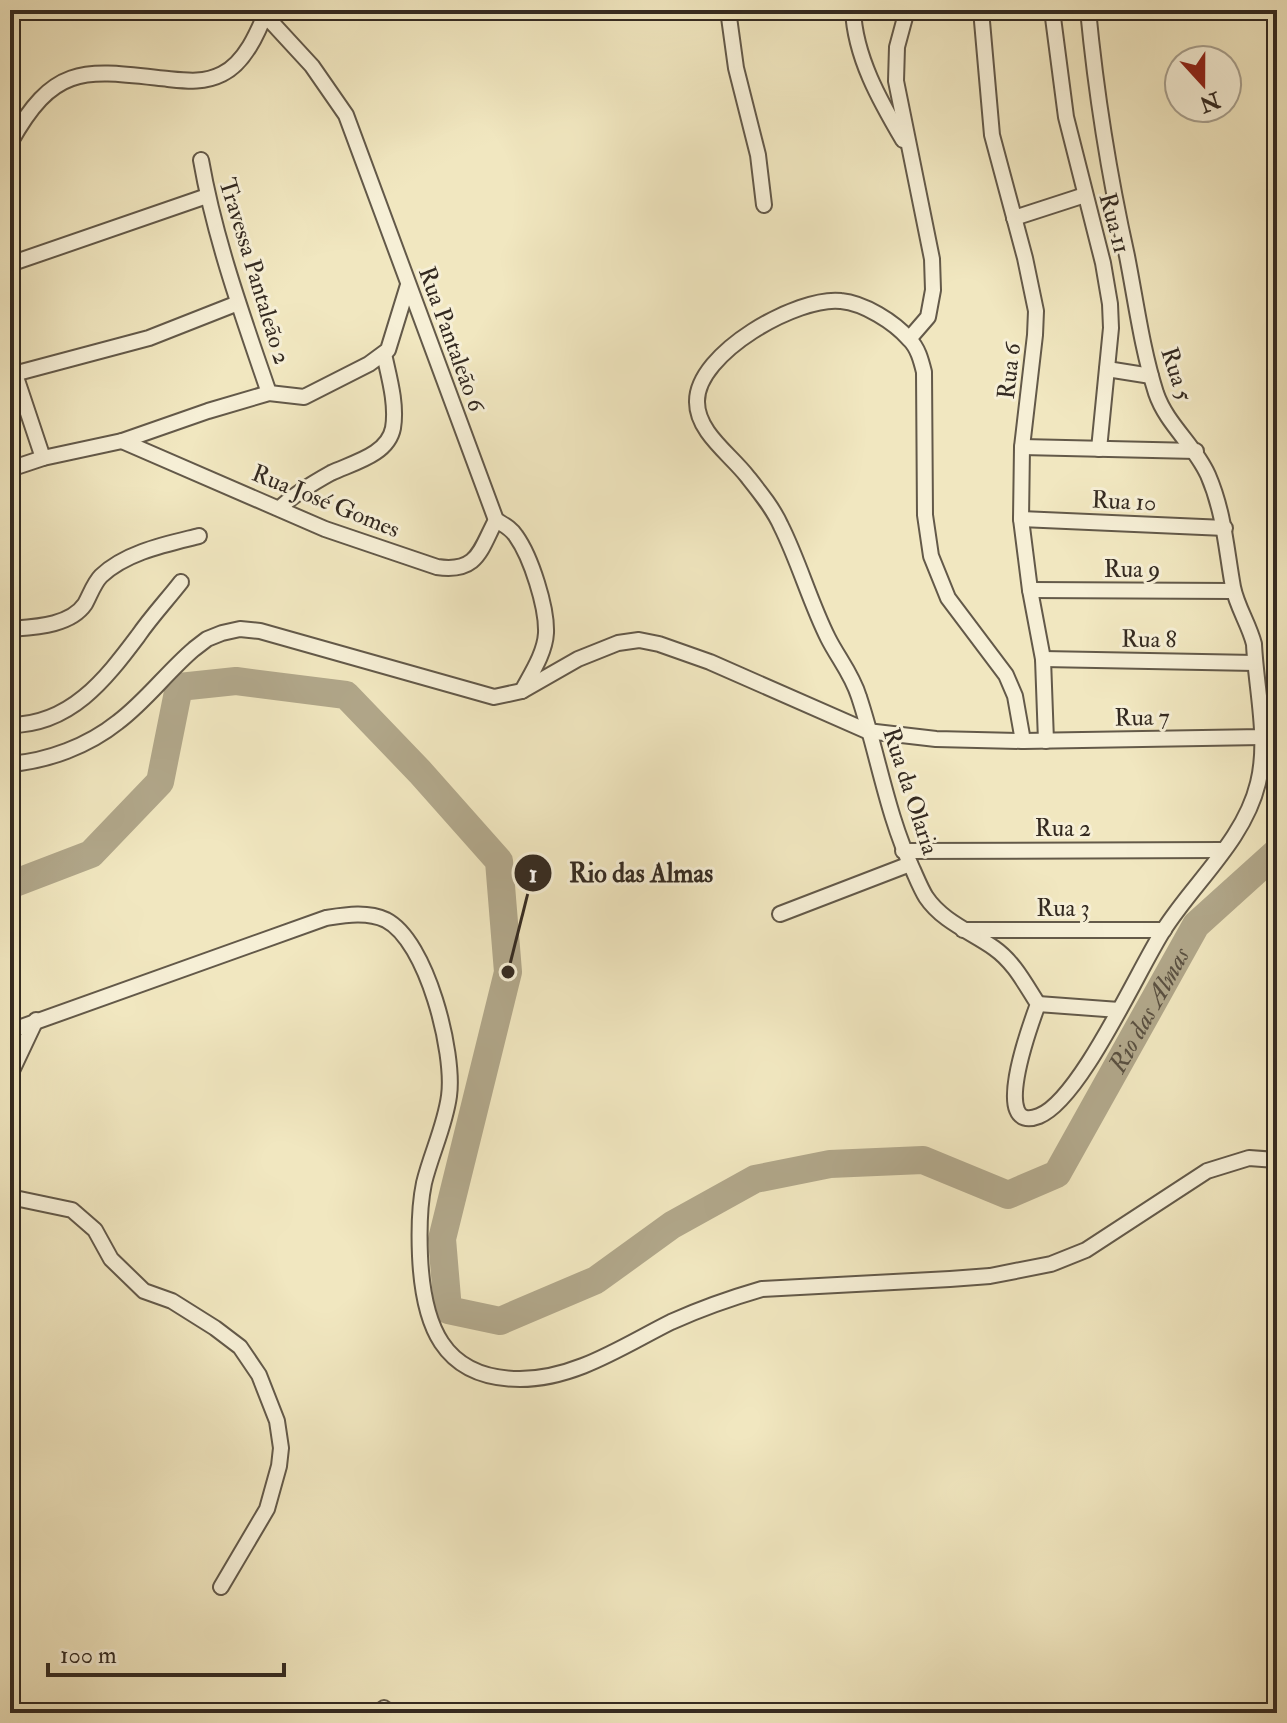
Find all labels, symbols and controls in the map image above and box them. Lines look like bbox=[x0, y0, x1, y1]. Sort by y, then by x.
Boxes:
north arrow bbox=[1163, 44, 1243, 124]
text: N bbox=[1195, 85, 1225, 118]
street label: Travessa Pantaleão 2 bbox=[211, 174, 298, 368]
street label: Rua 11 bbox=[1092, 189, 1137, 257]
street label: Rua Pantaleão 6 bbox=[411, 262, 493, 418]
street label: Rua 6 bbox=[991, 339, 1029, 401]
street label: Rua 5 bbox=[1153, 343, 1200, 405]
street label: Rua José Gomes bbox=[247, 458, 404, 545]
street label: Rua 10 bbox=[1091, 484, 1157, 519]
street label: Rua 9 bbox=[1104, 554, 1160, 585]
street label: Rua 8 bbox=[1121, 624, 1177, 655]
street label: Rua 7 bbox=[1114, 702, 1170, 733]
street label: Rua da Olaria bbox=[875, 724, 946, 860]
street label: Rua 2 bbox=[1035, 813, 1091, 844]
callout: Rio das Almas bbox=[513, 848, 729, 898]
text: Rio das Almas bbox=[569, 858, 713, 890]
text: 1 bbox=[529, 859, 537, 890]
street label: Rua 3 bbox=[1036, 893, 1090, 924]
water label: Rio das Almas bbox=[1101, 941, 1198, 1079]
scale bar bbox=[48, 1627, 284, 1677]
text: 100 m bbox=[60, 1640, 117, 1671]

